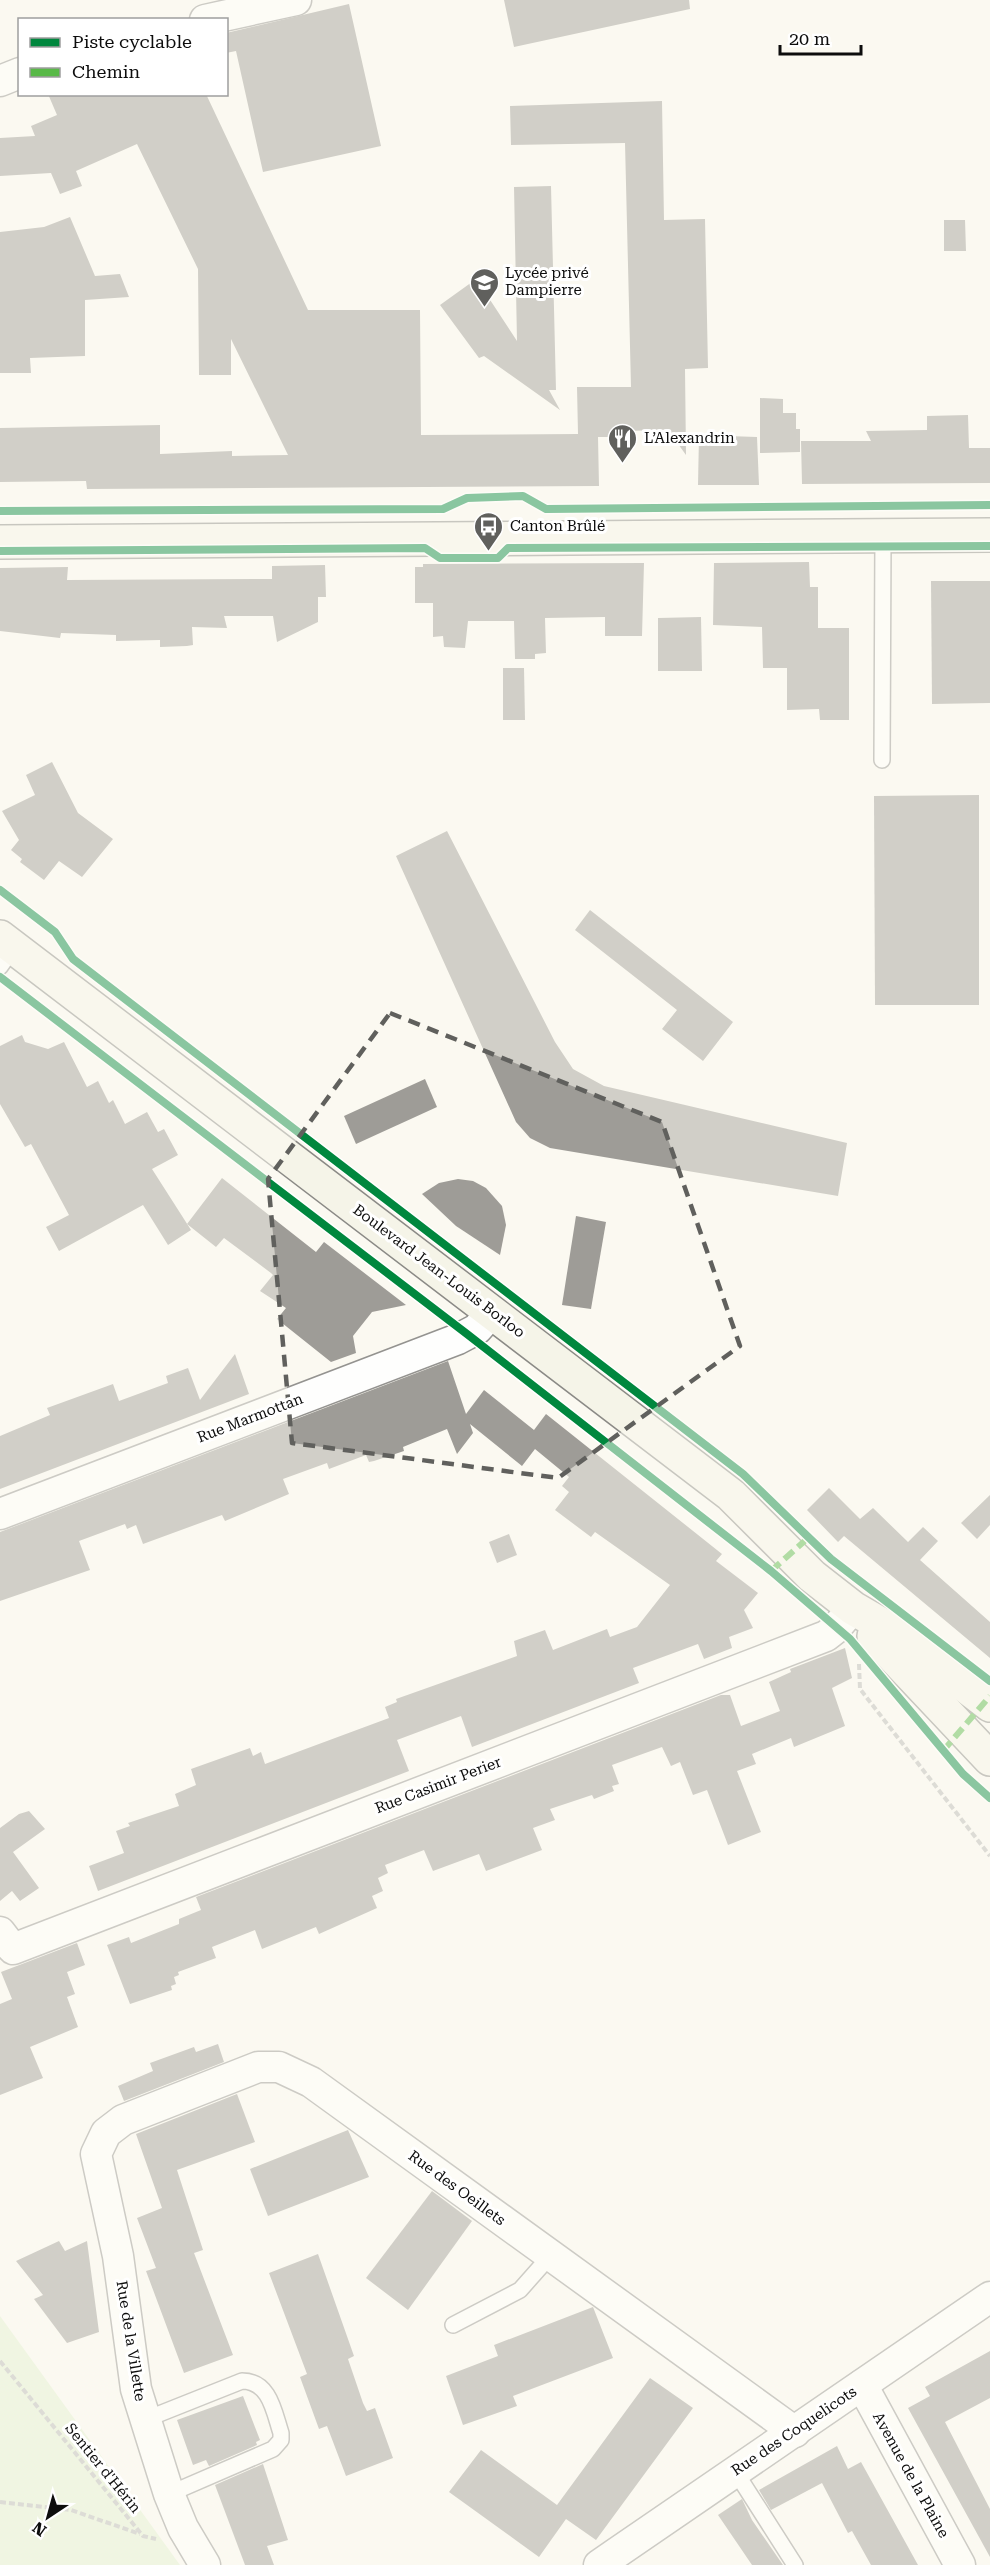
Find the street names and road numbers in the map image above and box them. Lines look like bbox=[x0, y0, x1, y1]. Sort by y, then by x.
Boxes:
street label: Boulevard Jean-Louis Borloo bbox=[350, 1200, 528, 1342]
street label: Rue Marmottan bbox=[195, 1389, 306, 1446]
street label: Rue Casimir Perier bbox=[372, 1753, 504, 1817]
street label: Rue des Oeillets bbox=[405, 2147, 509, 2229]
street label: Rue de la Villette bbox=[113, 2279, 149, 2403]
street label: Rue des Coquelicots bbox=[728, 2382, 860, 2480]
street label: Avenue de la Plaine bbox=[869, 2409, 953, 2541]
street label: Sentier d'Hérin bbox=[61, 2420, 145, 2517]

